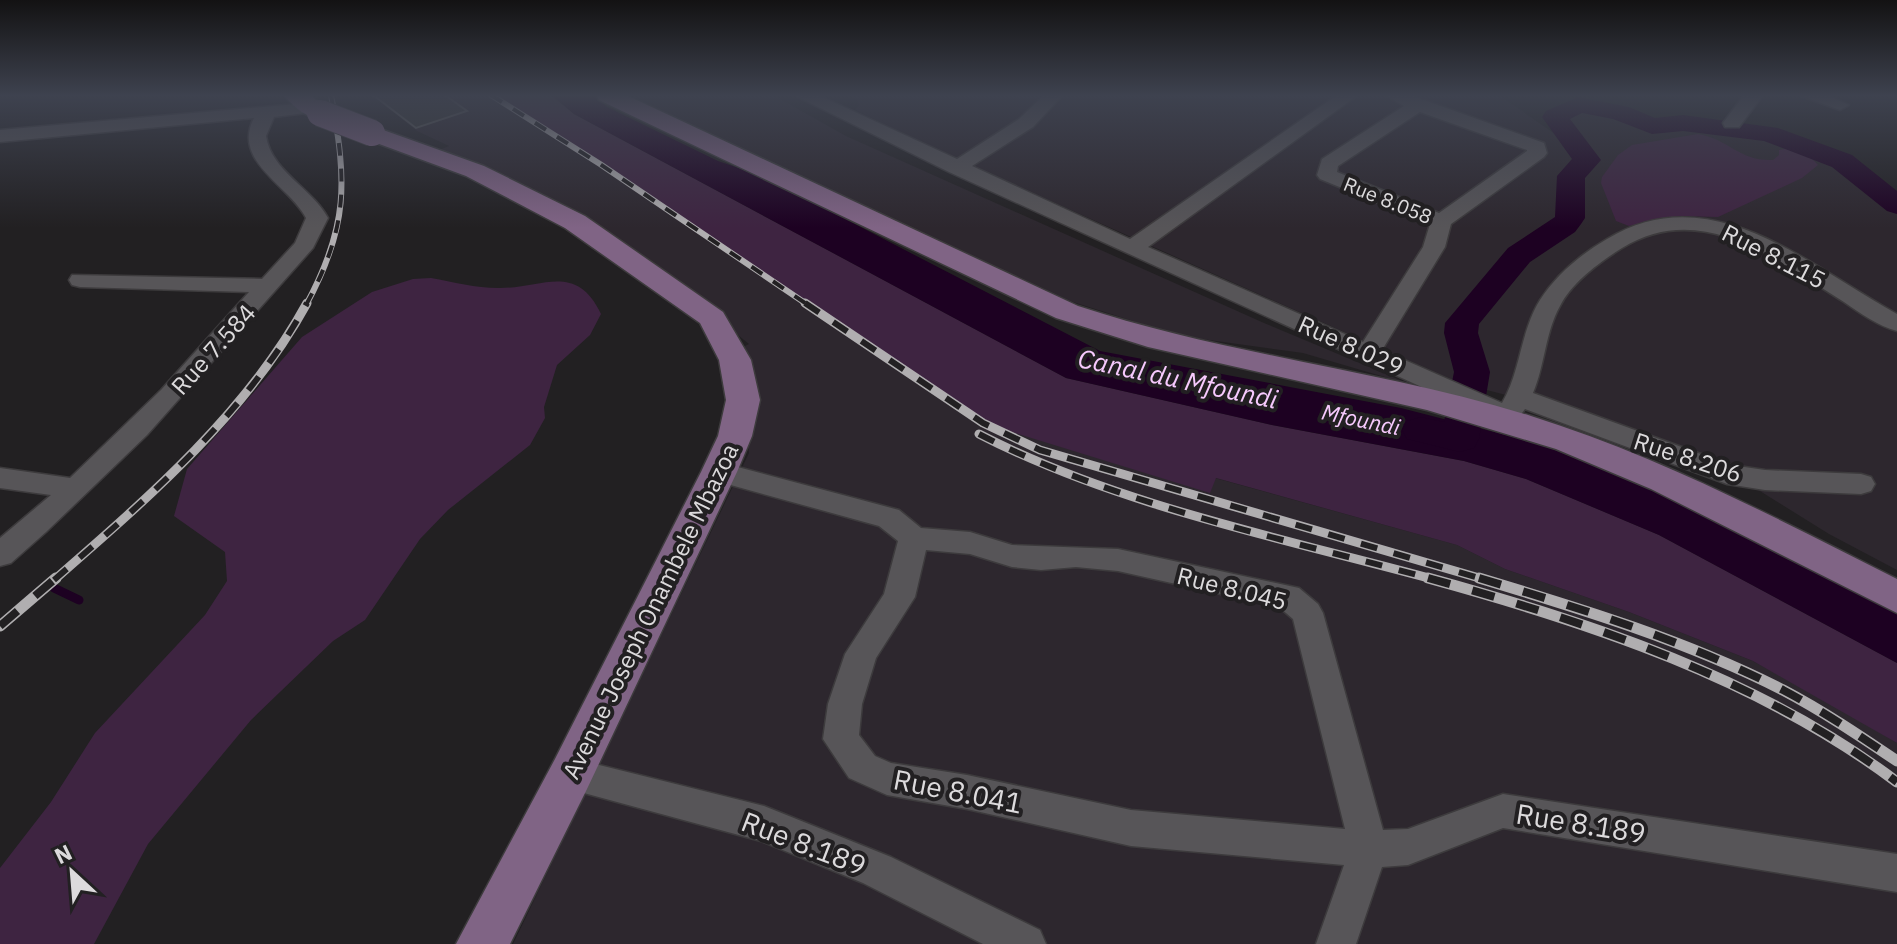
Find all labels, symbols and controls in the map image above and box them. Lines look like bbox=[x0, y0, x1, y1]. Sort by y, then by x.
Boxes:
street label: Rue 8.058 bbox=[1340, 170, 1436, 230]
street label: Rue 8.115 bbox=[1717, 216, 1831, 296]
street label: Rue 7.584 bbox=[164, 297, 262, 401]
street label: Rue 8.029 bbox=[1293, 308, 1409, 382]
water label: Canal du Mfoundi bbox=[1075, 340, 1281, 416]
water label: Mfoundi bbox=[1319, 397, 1403, 441]
street label: Rue 8.206 bbox=[1630, 424, 1746, 490]
street label: Avenue Joseph Onambele Mbazoa bbox=[555, 438, 746, 784]
street label: Rue 8.045 bbox=[1174, 559, 1290, 617]
street label: Rue 8.041 bbox=[890, 760, 1026, 822]
street label: Rue 8.189 bbox=[1514, 795, 1648, 851]
street label: Rue 8.189 bbox=[736, 802, 872, 884]
north arrow bbox=[32, 832, 112, 912]
text: N bbox=[49, 837, 77, 870]

